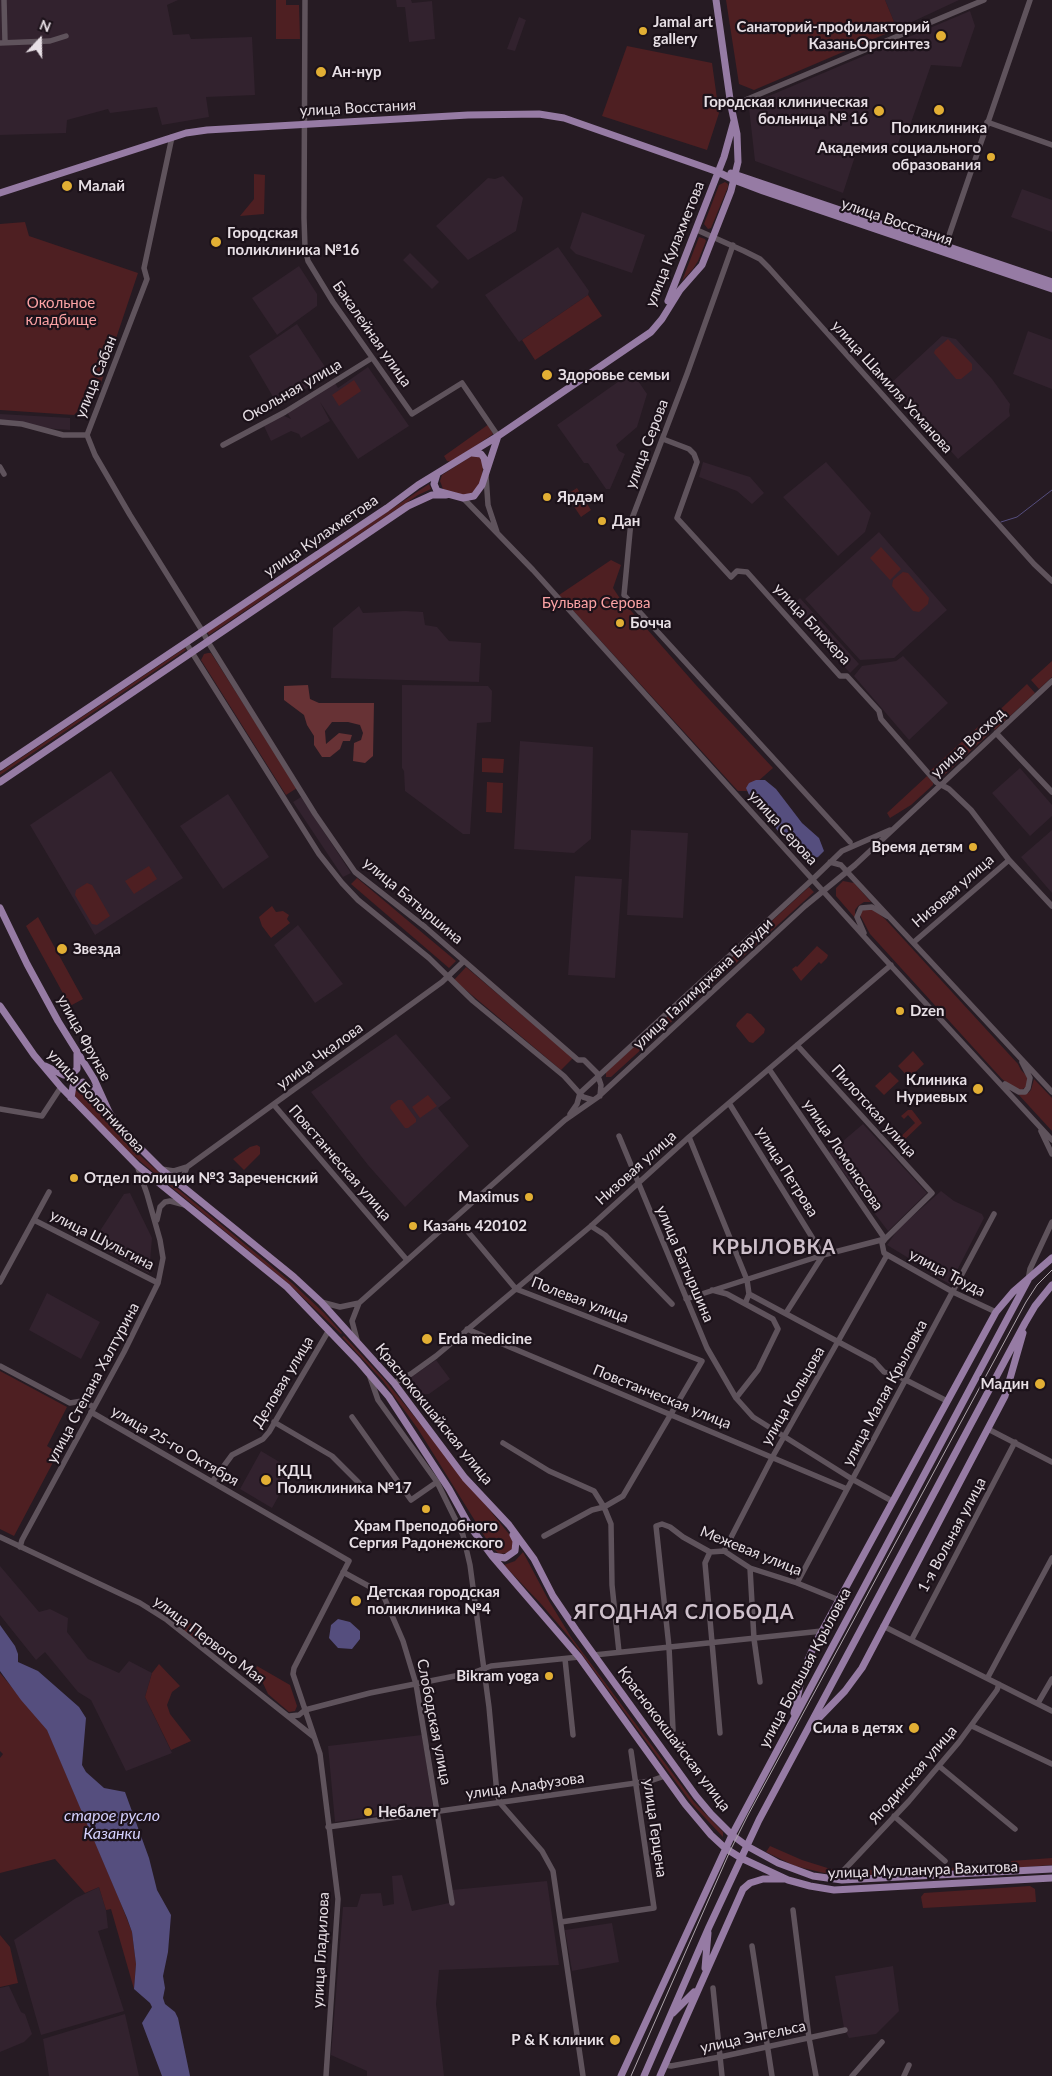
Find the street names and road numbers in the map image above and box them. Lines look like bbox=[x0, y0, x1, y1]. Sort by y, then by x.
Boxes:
street label: улица Восстания bbox=[299, 96, 417, 120]
street label: улица Кулахметова bbox=[642, 179, 708, 309]
street label: улица Восстания bbox=[839, 195, 955, 249]
street label: Бакалейная улица bbox=[329, 277, 415, 391]
street label: улица Шамиля Усманова bbox=[828, 317, 956, 457]
street label: улица Сабан bbox=[71, 333, 121, 421]
street label: Окольная улица bbox=[239, 355, 345, 427]
street label: улица Серова bbox=[622, 397, 672, 491]
street label: улица Кулахметова bbox=[260, 491, 382, 581]
street label: улица Блюхера bbox=[770, 579, 854, 669]
street label: улица Восход bbox=[927, 704, 1009, 782]
street label: улица Серова bbox=[745, 787, 821, 869]
street label: Низовая улица bbox=[908, 851, 998, 931]
street label: улица Батыршина bbox=[359, 854, 467, 948]
street label: улица Галимджана Баруди bbox=[629, 915, 777, 1053]
street label: улица Фрунзе bbox=[53, 992, 115, 1084]
street label: улица Чкалова bbox=[273, 1019, 367, 1093]
street label: улица Болотникова bbox=[43, 1046, 149, 1156]
street label: Пилотская улица bbox=[828, 1061, 920, 1161]
street label: улица Ломоносова bbox=[799, 1096, 887, 1214]
street label: Повстанческая улица bbox=[285, 1101, 395, 1225]
street label: улица Петрова bbox=[752, 1124, 822, 1220]
street label: Низовая улица bbox=[592, 1127, 680, 1209]
street label: улица Батыршина bbox=[652, 1203, 718, 1325]
street label: улица Шульгина bbox=[47, 1206, 157, 1274]
street label: улица Труда bbox=[906, 1245, 988, 1301]
street label: Полевая улица bbox=[529, 1273, 631, 1327]
street label: улица Степана Халтурина bbox=[43, 1300, 143, 1466]
street label: улица Малая Крыловка bbox=[839, 1317, 931, 1469]
street label: Деловая улица bbox=[249, 1333, 317, 1431]
street label: Краснококшайская улица bbox=[371, 1340, 497, 1488]
street label: улица Кольцова bbox=[757, 1343, 829, 1449]
street label: Повстанческая улица bbox=[590, 1361, 734, 1433]
street label: улица 25-го Октября bbox=[108, 1402, 242, 1490]
street label: 1-я Вольная улица bbox=[914, 1475, 990, 1595]
street label: Межевая улица bbox=[698, 1522, 804, 1580]
street label: улица Большая Крыловка bbox=[755, 1585, 855, 1751]
street label: улица Первого Мая bbox=[150, 1592, 268, 1688]
street label: Слободская улица bbox=[413, 1657, 455, 1787]
street label: Краснококшайская улица bbox=[614, 1663, 734, 1815]
street label: Ягодинская улица bbox=[865, 1722, 961, 1828]
street label: улица Алафузова bbox=[465, 1769, 585, 1803]
street label: улица Герцена bbox=[639, 1778, 671, 1878]
street label: улица Мулланура Вахитова bbox=[828, 1858, 1018, 1882]
street label: улица Гладилова bbox=[309, 1891, 333, 2009]
street label: улица Энгельса bbox=[699, 2017, 807, 2057]

